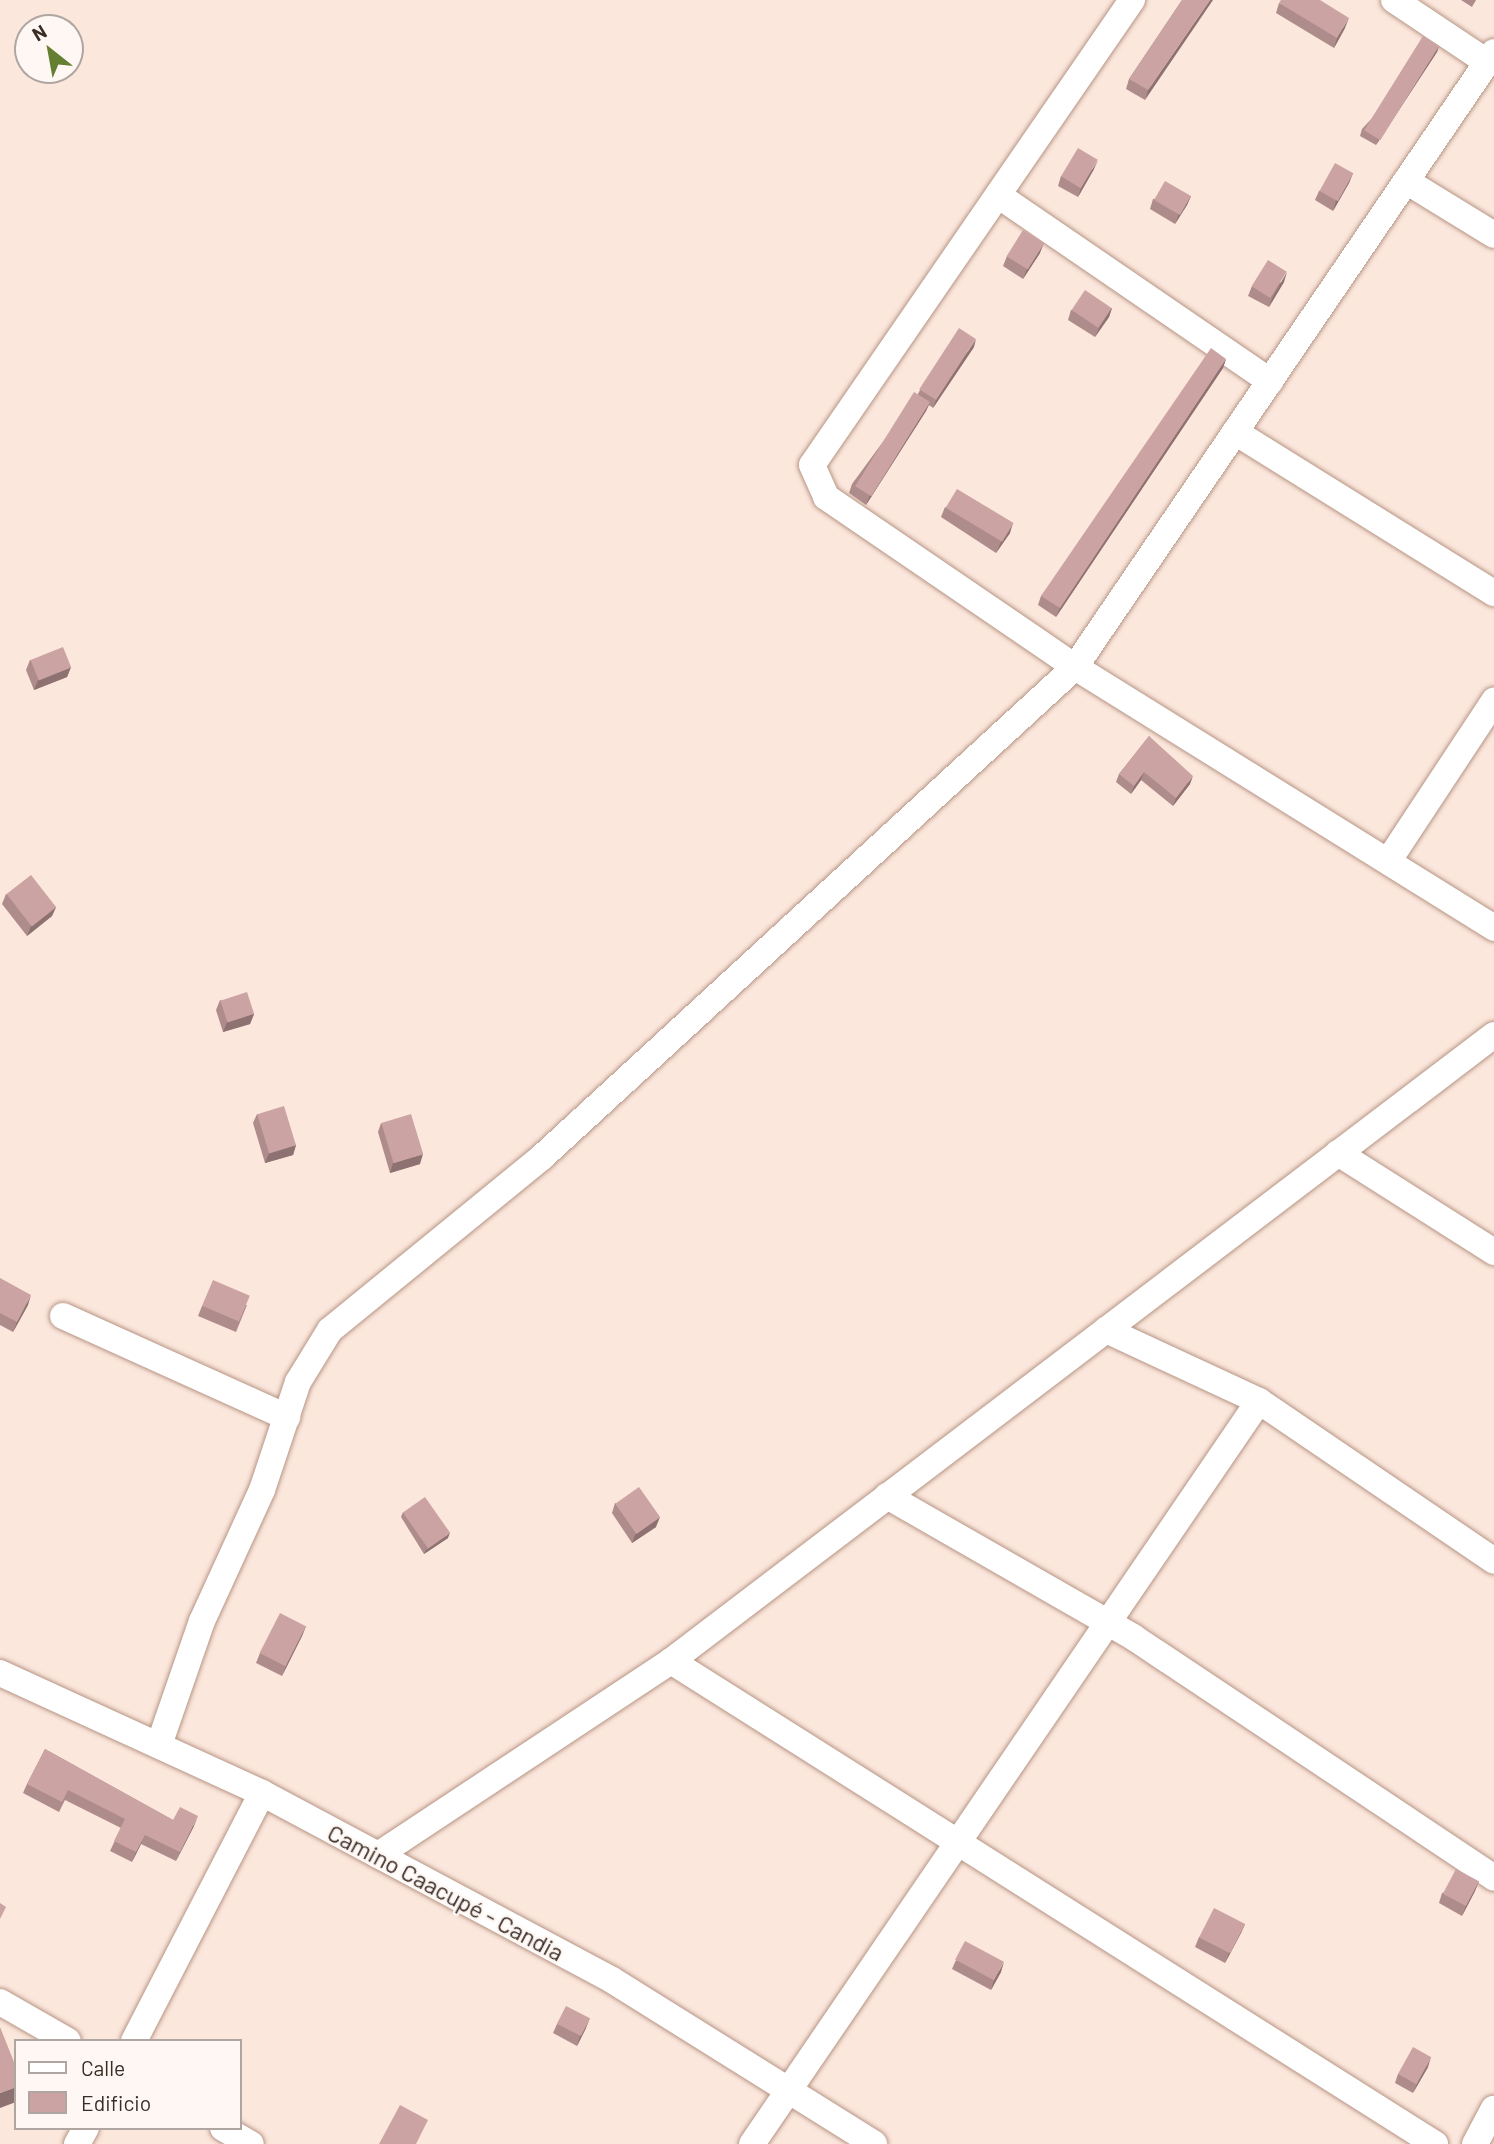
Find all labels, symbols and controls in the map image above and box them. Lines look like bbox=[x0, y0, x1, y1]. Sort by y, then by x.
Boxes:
north arrow bbox=[14, 14, 84, 84]
text: N bbox=[28, 19, 50, 45]
street label: Camino Caacupé - Candia bbox=[323, 1817, 569, 1967]
legend bbox=[14, 2039, 242, 2130]
text: Calle bbox=[81, 2055, 125, 2080]
text: Edificio bbox=[81, 2090, 151, 2115]

